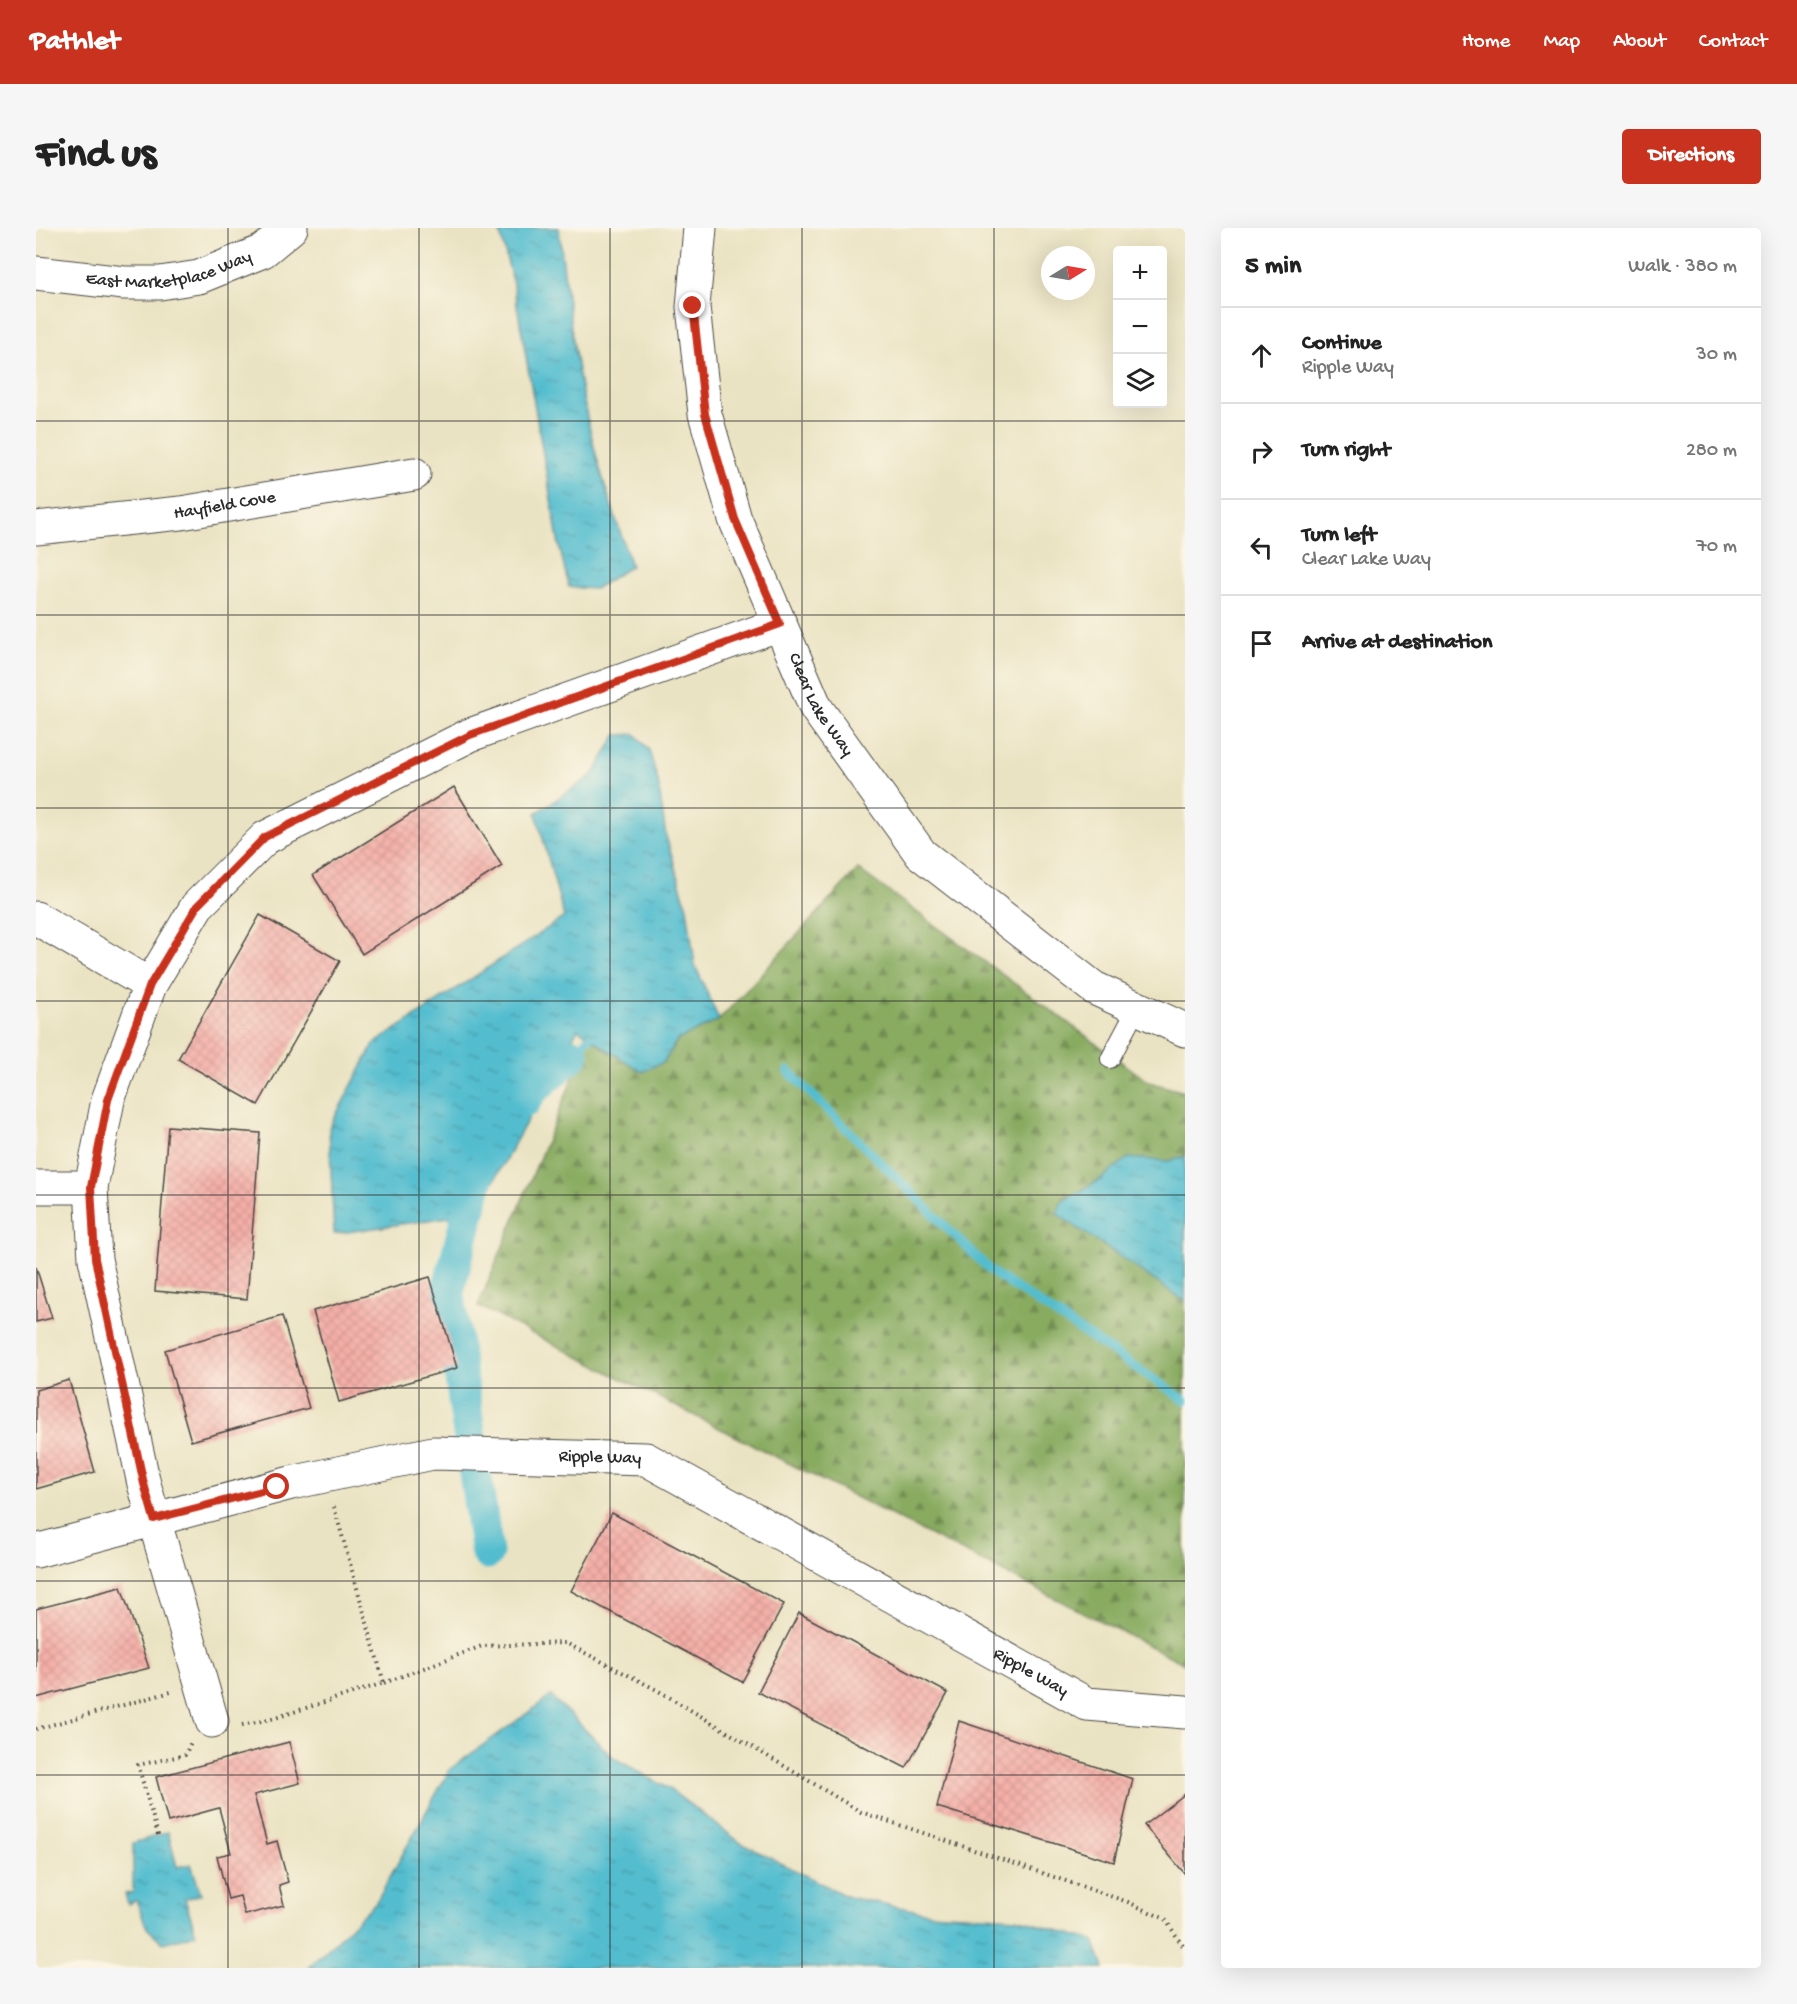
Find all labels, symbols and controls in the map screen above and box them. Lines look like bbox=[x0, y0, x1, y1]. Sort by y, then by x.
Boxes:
text: Pathlet bbox=[30, 26, 120, 59]
text: Home bbox=[1462, 30, 1510, 55]
text: Map bbox=[1543, 30, 1580, 55]
text: About bbox=[1613, 30, 1666, 55]
text: Contact bbox=[1699, 30, 1767, 55]
button: Directions bbox=[1622, 129, 1761, 184]
text: Find us bbox=[36, 132, 156, 181]
street label: East Marketplace Way bbox=[85, 246, 255, 294]
north arrow bbox=[1041, 246, 1095, 300]
map controls bbox=[1113, 246, 1167, 408]
button: + bbox=[1113, 246, 1167, 300]
text: 5 min bbox=[1245, 252, 1301, 283]
text: Walk · 380 m bbox=[1628, 256, 1737, 279]
route end bbox=[679, 292, 705, 318]
button: − bbox=[1113, 300, 1167, 354]
text: Continue bbox=[1302, 331, 1382, 357]
icon: ahead bbox=[1245, 339, 1278, 372]
text: 30 m bbox=[1696, 344, 1737, 367]
button: layers bbox=[1113, 354, 1167, 408]
text: Ripple Way bbox=[1302, 357, 1394, 380]
icon: right bbox=[1245, 435, 1278, 468]
text: Turn right bbox=[1302, 438, 1390, 464]
text: 280 m bbox=[1686, 440, 1737, 463]
street label: Hayfield Cove bbox=[173, 487, 278, 524]
text: Turn left bbox=[1302, 523, 1376, 549]
icon: left bbox=[1245, 531, 1278, 564]
text: 70 m bbox=[1696, 536, 1737, 559]
text: Clear Lake Way bbox=[1302, 549, 1431, 572]
icon: arrive bbox=[1245, 627, 1278, 660]
text: Arrive at destination bbox=[1302, 630, 1492, 656]
street label: Clear Lake Way bbox=[783, 650, 858, 761]
street label: Ripple Way bbox=[558, 1446, 642, 1469]
route start bbox=[263, 1473, 289, 1499]
street label: Ripple Way bbox=[989, 1643, 1072, 1702]

